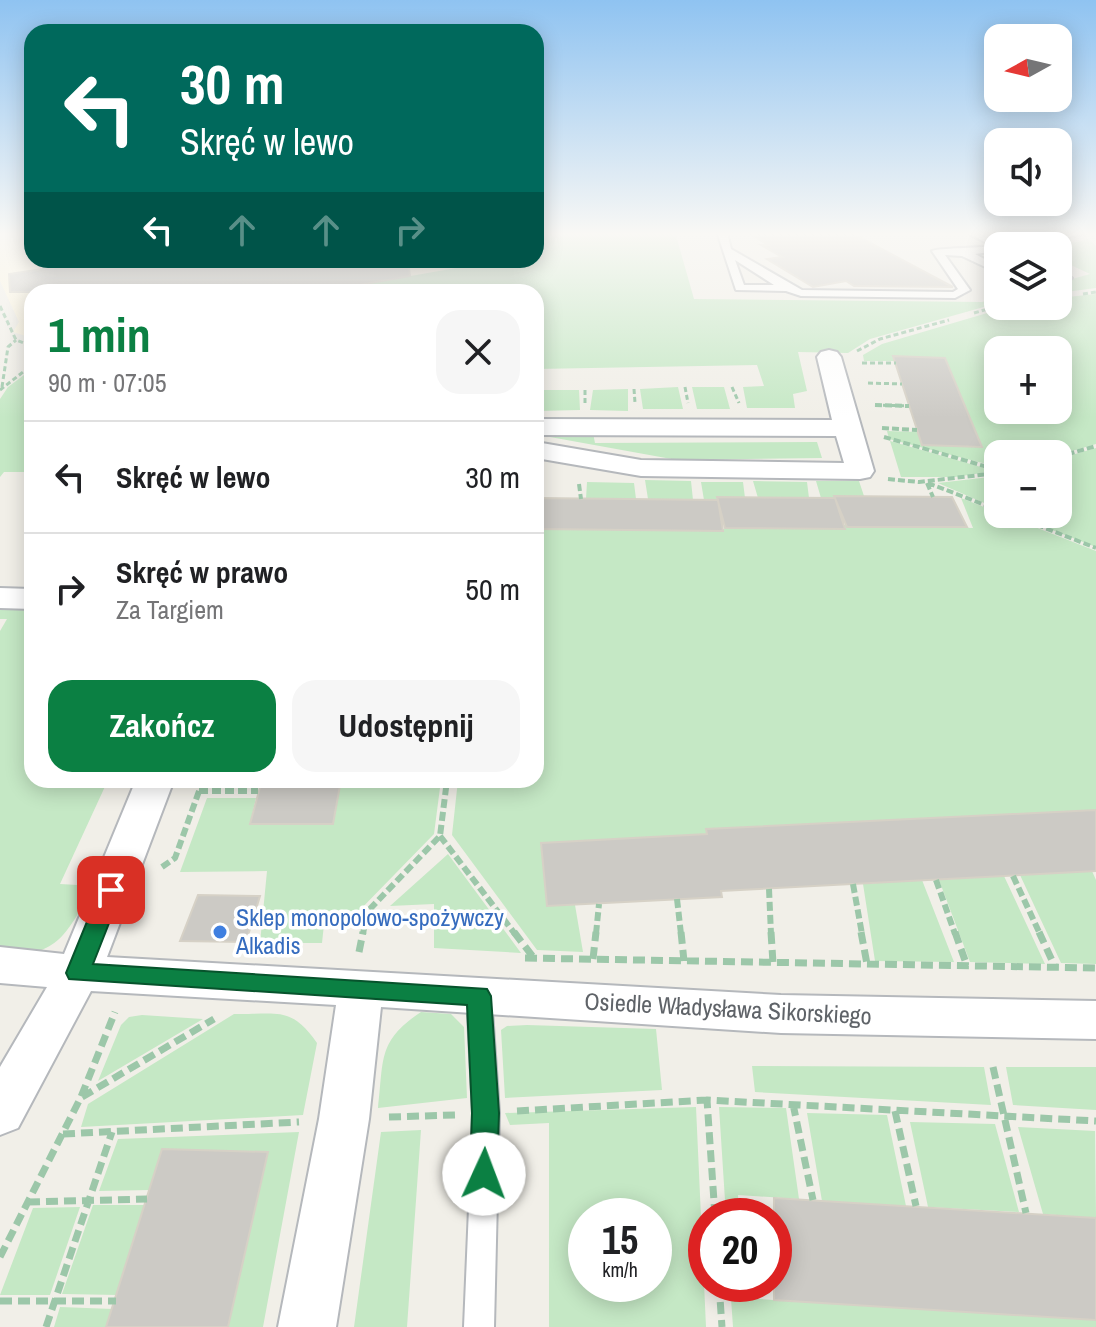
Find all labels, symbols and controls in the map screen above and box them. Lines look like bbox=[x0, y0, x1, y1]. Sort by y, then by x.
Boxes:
north arrow bbox=[984, 24, 1072, 112]
map controls bbox=[984, 24, 1072, 528]
text: 30 m bbox=[180, 46, 285, 121]
icon: left bbox=[48, 56, 152, 160]
text: Skręć w lewo bbox=[180, 118, 354, 166]
button: sound bbox=[984, 128, 1072, 216]
icon: left bbox=[136, 208, 180, 252]
icon: ahead bbox=[220, 208, 264, 252]
icon: ahead bbox=[304, 208, 348, 252]
icon: right bbox=[388, 208, 432, 252]
button: layers bbox=[984, 232, 1072, 320]
text: 1 min bbox=[48, 302, 151, 367]
button: close bbox=[436, 310, 520, 394]
button: + bbox=[984, 336, 1072, 424]
text: 90 m · 07:05 bbox=[48, 365, 167, 400]
button: − bbox=[984, 440, 1072, 528]
icon: left bbox=[48, 455, 92, 499]
text: Skręć w lewo bbox=[116, 457, 271, 497]
text: 30 m bbox=[465, 457, 520, 497]
text: Skręć w prawo bbox=[116, 552, 288, 592]
icon: right bbox=[48, 567, 92, 611]
text: 50 m bbox=[465, 569, 520, 609]
text: Za Targiem bbox=[116, 592, 224, 627]
button: Zakończ bbox=[48, 680, 276, 772]
button: Udostępnij bbox=[292, 680, 520, 772]
pin bbox=[77, 856, 145, 924]
icon: arrive bbox=[89, 868, 133, 912]
place label: Sklep monopolowo-spożywczy Alkadis bbox=[235, 901, 504, 961]
marker: Sklep monopolowo-spożywczy Alkadis bbox=[211, 923, 229, 941]
street label: Osiedle Władysława Sikorskiego bbox=[584, 984, 873, 1032]
position arrow bbox=[442, 1132, 526, 1216]
speed limit sign: 20 bbox=[688, 1198, 792, 1302]
text: 15 bbox=[602, 1213, 638, 1266]
text: km/h bbox=[602, 1256, 638, 1283]

